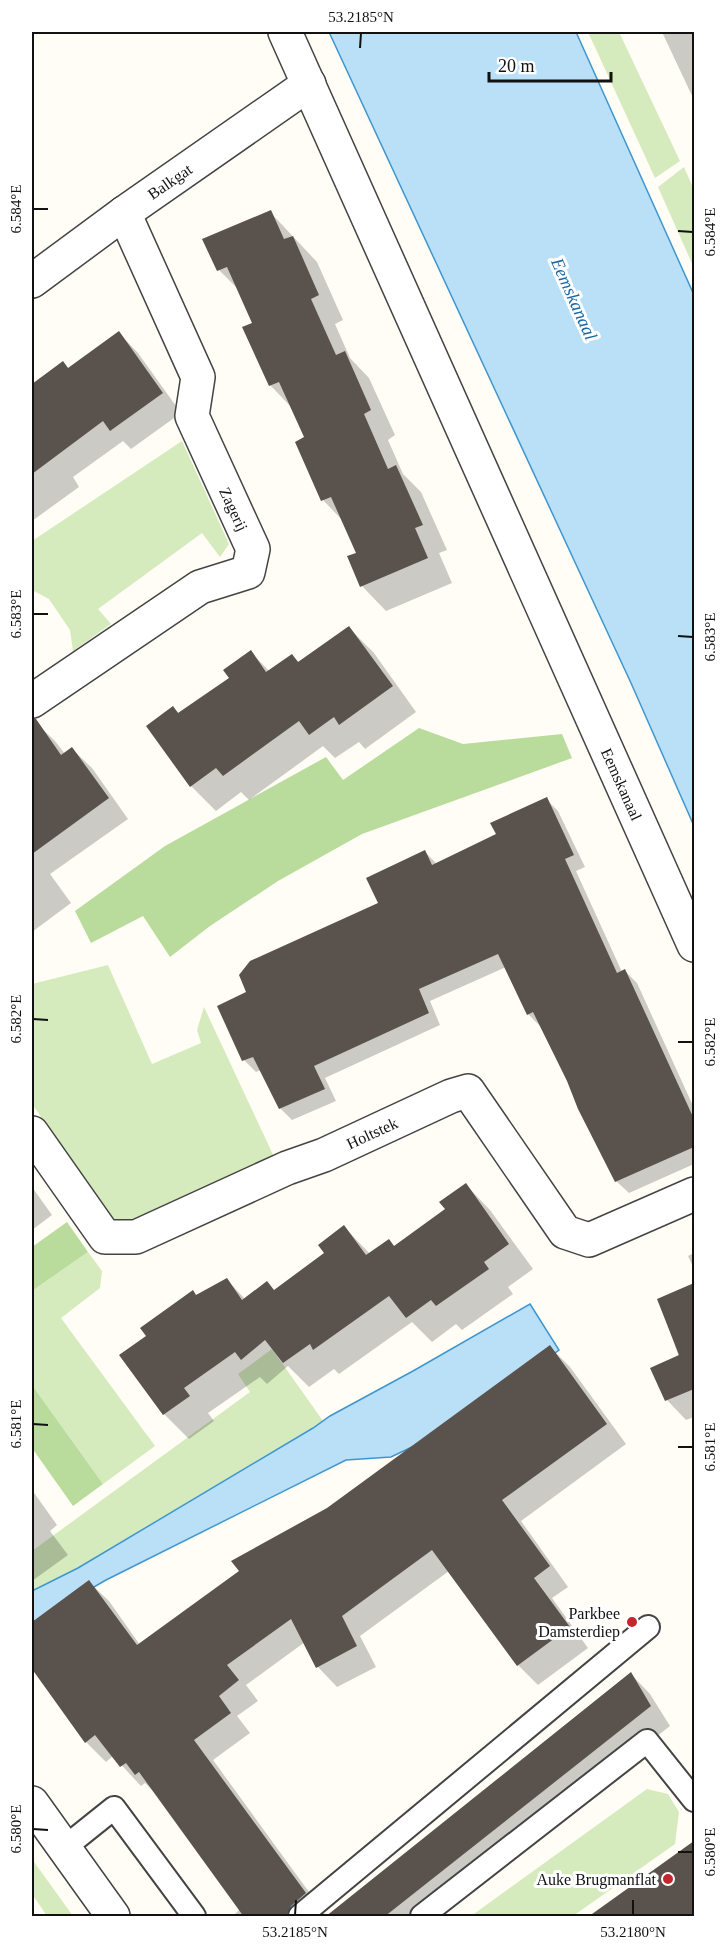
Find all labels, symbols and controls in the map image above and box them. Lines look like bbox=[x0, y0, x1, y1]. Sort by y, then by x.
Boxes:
text: 53.2185°N bbox=[328, 9, 394, 25]
scale bar bbox=[489, 45, 610, 83]
text: 20 m bbox=[498, 56, 535, 76]
street label: Balkgat bbox=[145, 160, 196, 203]
text: 6.584°E bbox=[8, 185, 24, 233]
text: 6.584°E bbox=[702, 208, 718, 256]
water label: Eemskanaal bbox=[547, 254, 601, 343]
street label: Zagerij bbox=[215, 485, 251, 534]
text: 6.583°E bbox=[8, 590, 24, 638]
text: 6.583°E bbox=[702, 613, 718, 661]
street label: Eemskanaal bbox=[598, 745, 645, 823]
text: 6.582°E bbox=[8, 995, 24, 1043]
text: 6.582°E bbox=[702, 1018, 718, 1066]
street label: Holtstek bbox=[344, 1114, 400, 1152]
text: 6.581°E bbox=[8, 1400, 24, 1448]
text: 6.581°E bbox=[702, 1423, 718, 1471]
place label: Parkbee Damsterdiep bbox=[538, 1605, 620, 1641]
marker: Parkbee Damsterdiep bbox=[625, 1615, 639, 1629]
text: 6.580°E bbox=[8, 1805, 24, 1853]
text: 6.580°E bbox=[702, 1828, 718, 1876]
place label: Auke Brugmanflat bbox=[536, 1871, 657, 1889]
marker: Auke Brugmanflat bbox=[661, 1872, 675, 1886]
text: 53.2185°N bbox=[262, 1924, 328, 1940]
text: 53.2180°N bbox=[600, 1924, 666, 1940]

